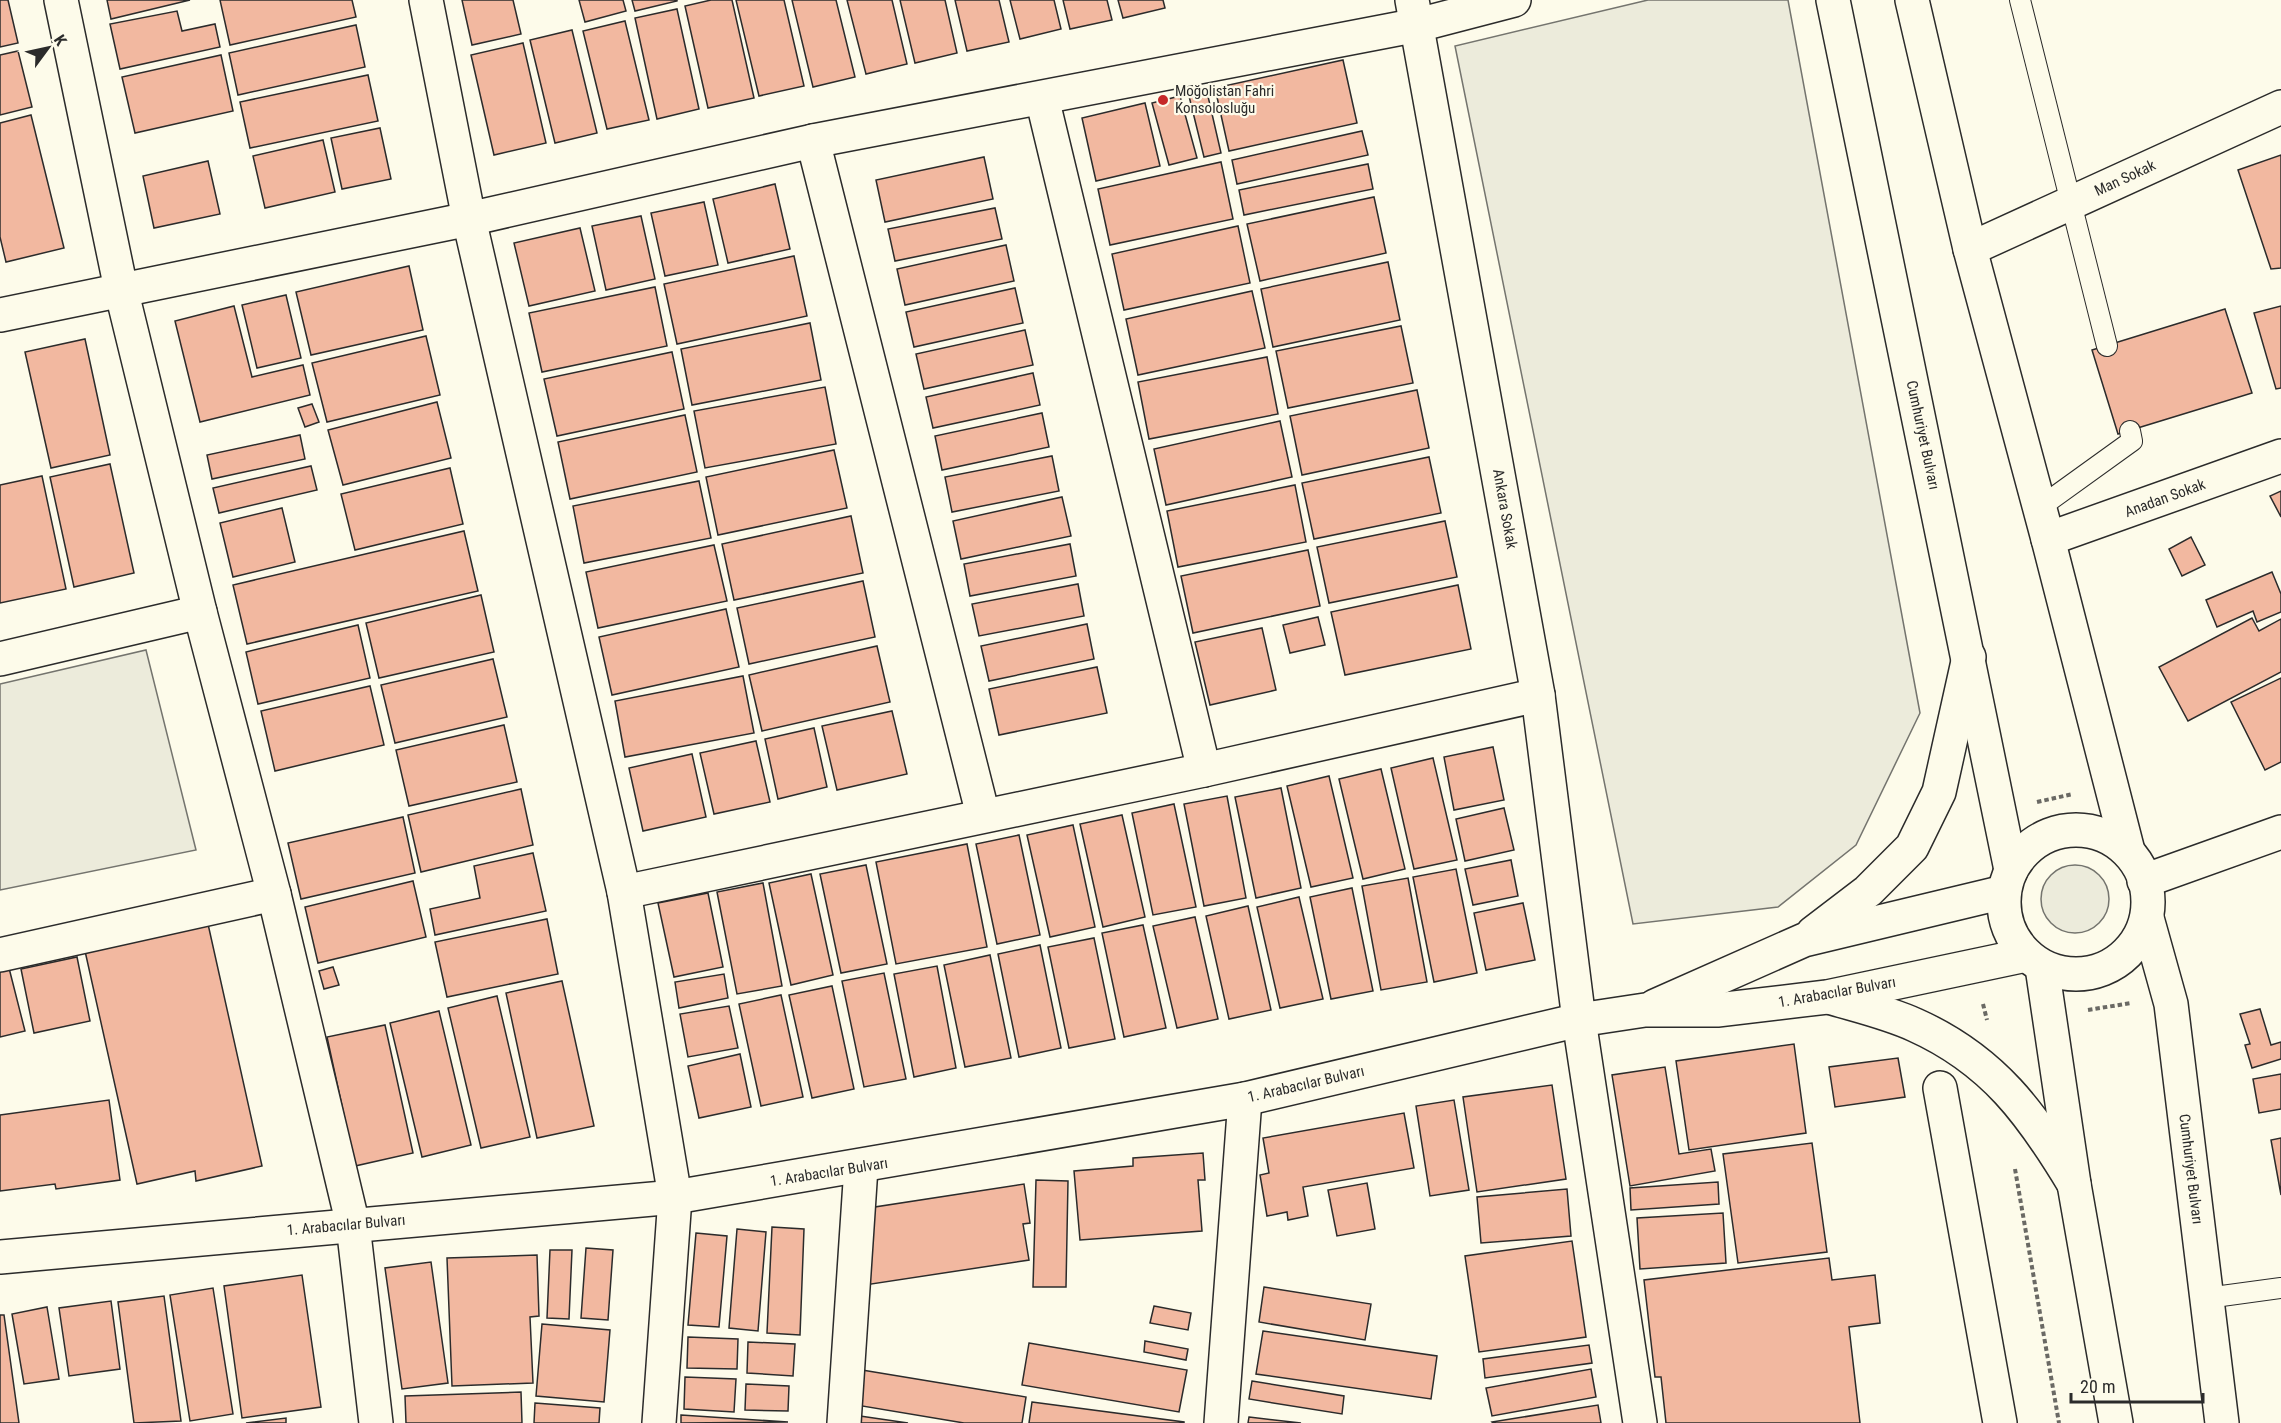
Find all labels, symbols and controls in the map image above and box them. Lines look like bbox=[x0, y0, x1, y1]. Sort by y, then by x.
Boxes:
north arrow bbox=[18, 18, 78, 78]
text: K bbox=[50, 31, 71, 49]
place label: Moğolistan Fahri Konsolosluğu bbox=[1175, 82, 1274, 117]
marker: Moğolistan Fahri Konsolosluğu bbox=[1156, 93, 1170, 107]
street label: Man Sokak bbox=[2092, 156, 2159, 200]
street label: Cumhuriyet Bulvarı bbox=[1903, 379, 1943, 491]
street label: Ankara Sokak bbox=[1489, 468, 1521, 551]
street label: Anadan Sokak bbox=[2122, 475, 2208, 521]
street label: 1. Arabacılar Bulvarı bbox=[1777, 973, 1897, 1011]
street label: 1. Arabacılar Bulvarı bbox=[1246, 1062, 1366, 1106]
street label: Cumhuriyet Bulvarı bbox=[2175, 1113, 2207, 1225]
street label: 1. Arabacılar Bulvarı bbox=[769, 1154, 889, 1190]
street label: 1. Arabacılar Bulvarı bbox=[286, 1211, 406, 1239]
scale bar bbox=[2071, 1366, 2203, 1404]
text: 20 m bbox=[2080, 1376, 2115, 1397]

